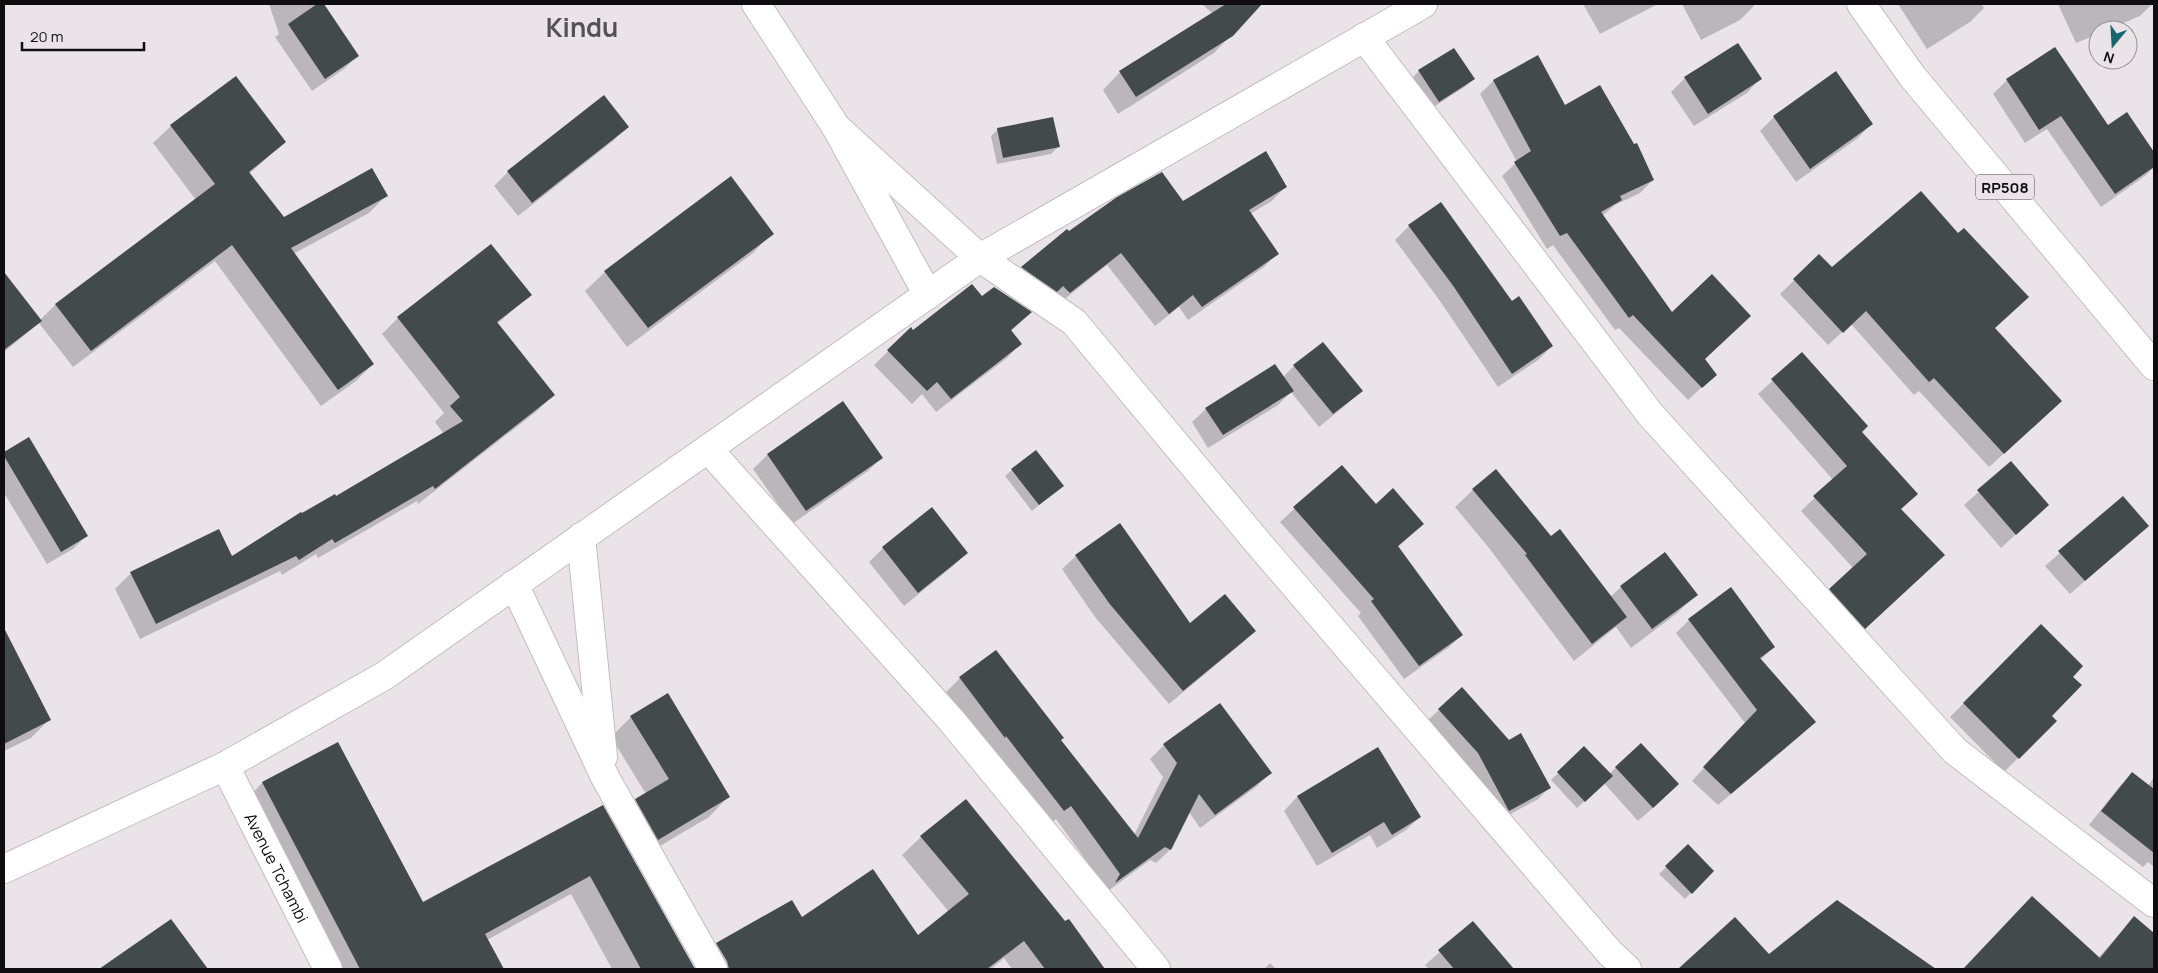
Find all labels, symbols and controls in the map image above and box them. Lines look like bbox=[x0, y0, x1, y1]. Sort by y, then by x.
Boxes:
district label: Kindu bbox=[546, 9, 618, 45]
scale bar bbox=[22, 20, 145, 52]
north arrow bbox=[2088, 20, 2138, 70]
text: 20 m bbox=[30, 26, 63, 47]
text: N bbox=[2101, 47, 2117, 68]
road number: RP508 bbox=[1976, 174, 2034, 200]
street label: Avenue Tchambi bbox=[240, 809, 314, 926]

